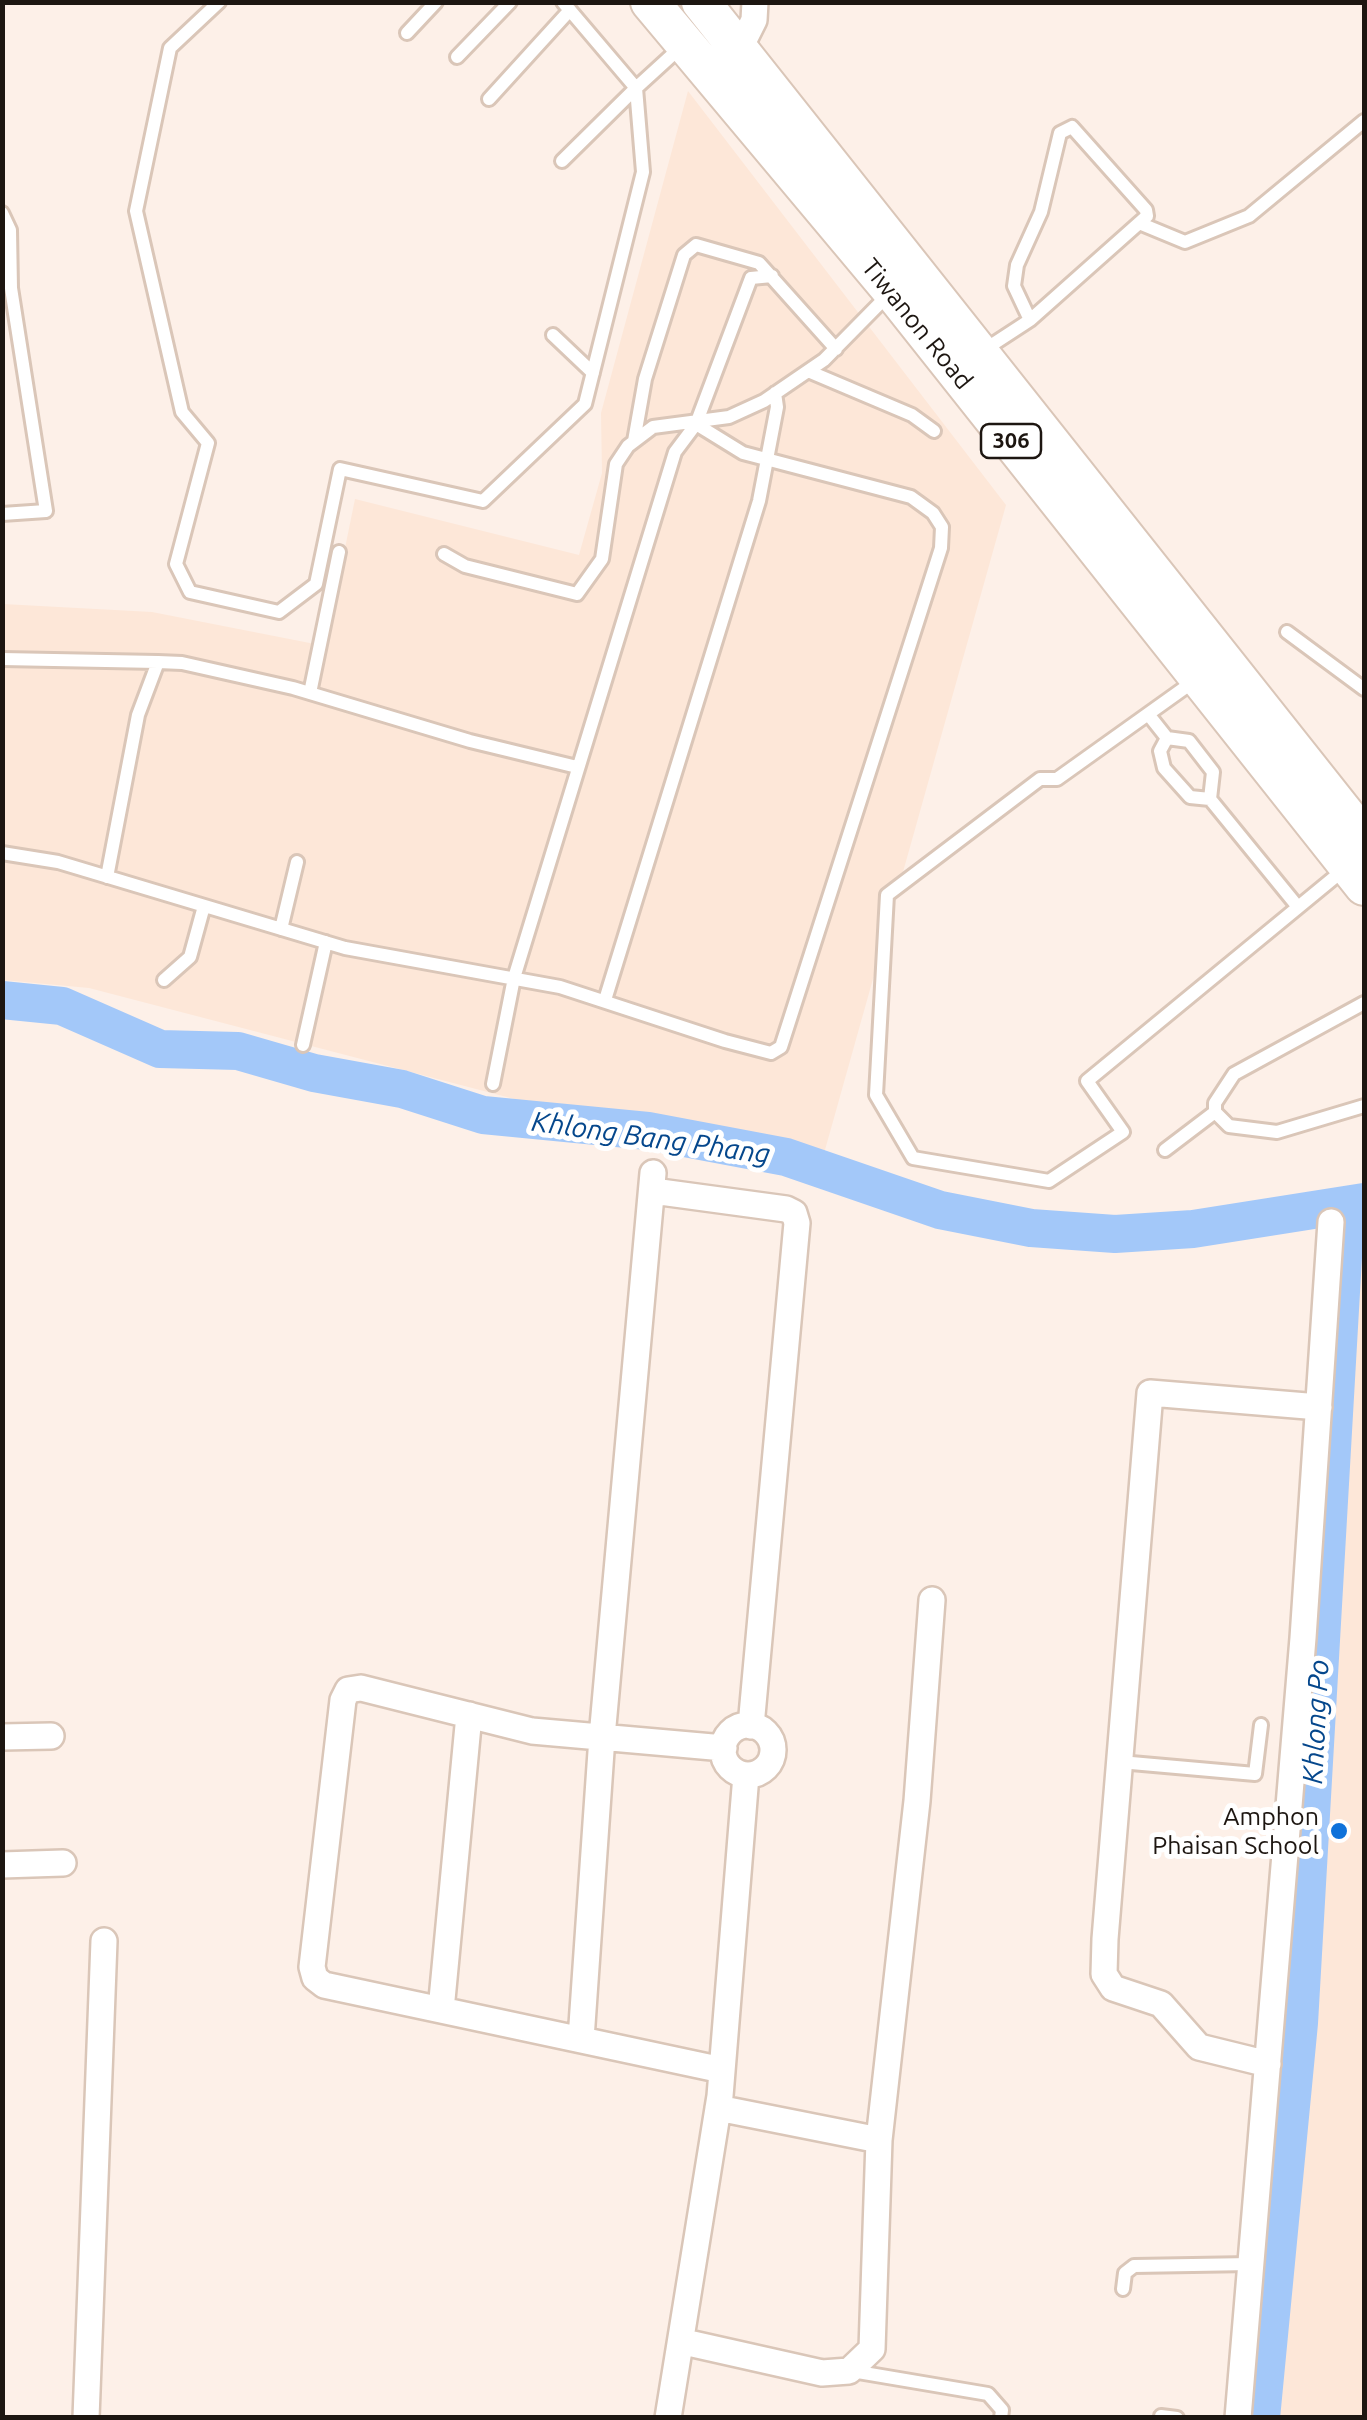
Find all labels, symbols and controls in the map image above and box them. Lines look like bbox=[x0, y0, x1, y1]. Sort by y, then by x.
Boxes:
street label: Tiwanon Road bbox=[855, 253, 979, 395]
road number: 306 bbox=[981, 424, 1041, 458]
water label: Khlong Bang Phang bbox=[530, 1105, 772, 1171]
water label: Khlong Po bbox=[1296, 1659, 1336, 1785]
place label: Amphon Phaisan School bbox=[1152, 1802, 1319, 1861]
marker: Amphon Phaisan School bbox=[1328, 1820, 1350, 1842]

